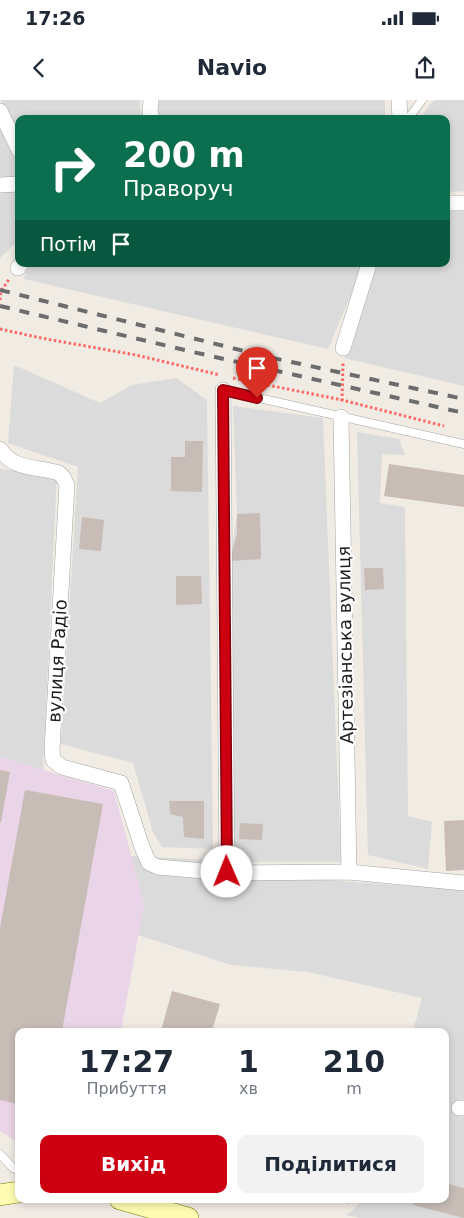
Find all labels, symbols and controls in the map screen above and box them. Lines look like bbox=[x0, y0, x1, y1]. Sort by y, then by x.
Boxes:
text: 17:26 bbox=[25, 7, 85, 29]
icon: back bbox=[25, 54, 53, 82]
icon: share bbox=[411, 54, 439, 82]
text: Navio bbox=[197, 55, 267, 80]
icon: right bbox=[40, 135, 105, 200]
text: 200 m bbox=[123, 135, 245, 175]
text: Праворуч bbox=[123, 176, 233, 201]
icon: arrive bbox=[107, 230, 135, 258]
text: Потім bbox=[40, 233, 97, 255]
pin bbox=[236, 347, 278, 398]
icon: arrive bbox=[243, 354, 271, 382]
street label: Артезіанська вулиця bbox=[333, 546, 357, 744]
street label: вулиця Радіо bbox=[43, 599, 71, 723]
position arrow bbox=[200, 845, 252, 897]
text: 17:27 bbox=[79, 1044, 174, 1079]
text: 1 bbox=[238, 1044, 259, 1079]
text: 210 bbox=[323, 1044, 385, 1079]
text: Прибуття bbox=[86, 1079, 167, 1098]
text: хв bbox=[239, 1079, 258, 1098]
text: m bbox=[346, 1079, 362, 1098]
button: Вихід bbox=[40, 1135, 227, 1193]
button: Поділитися bbox=[237, 1135, 424, 1193]

